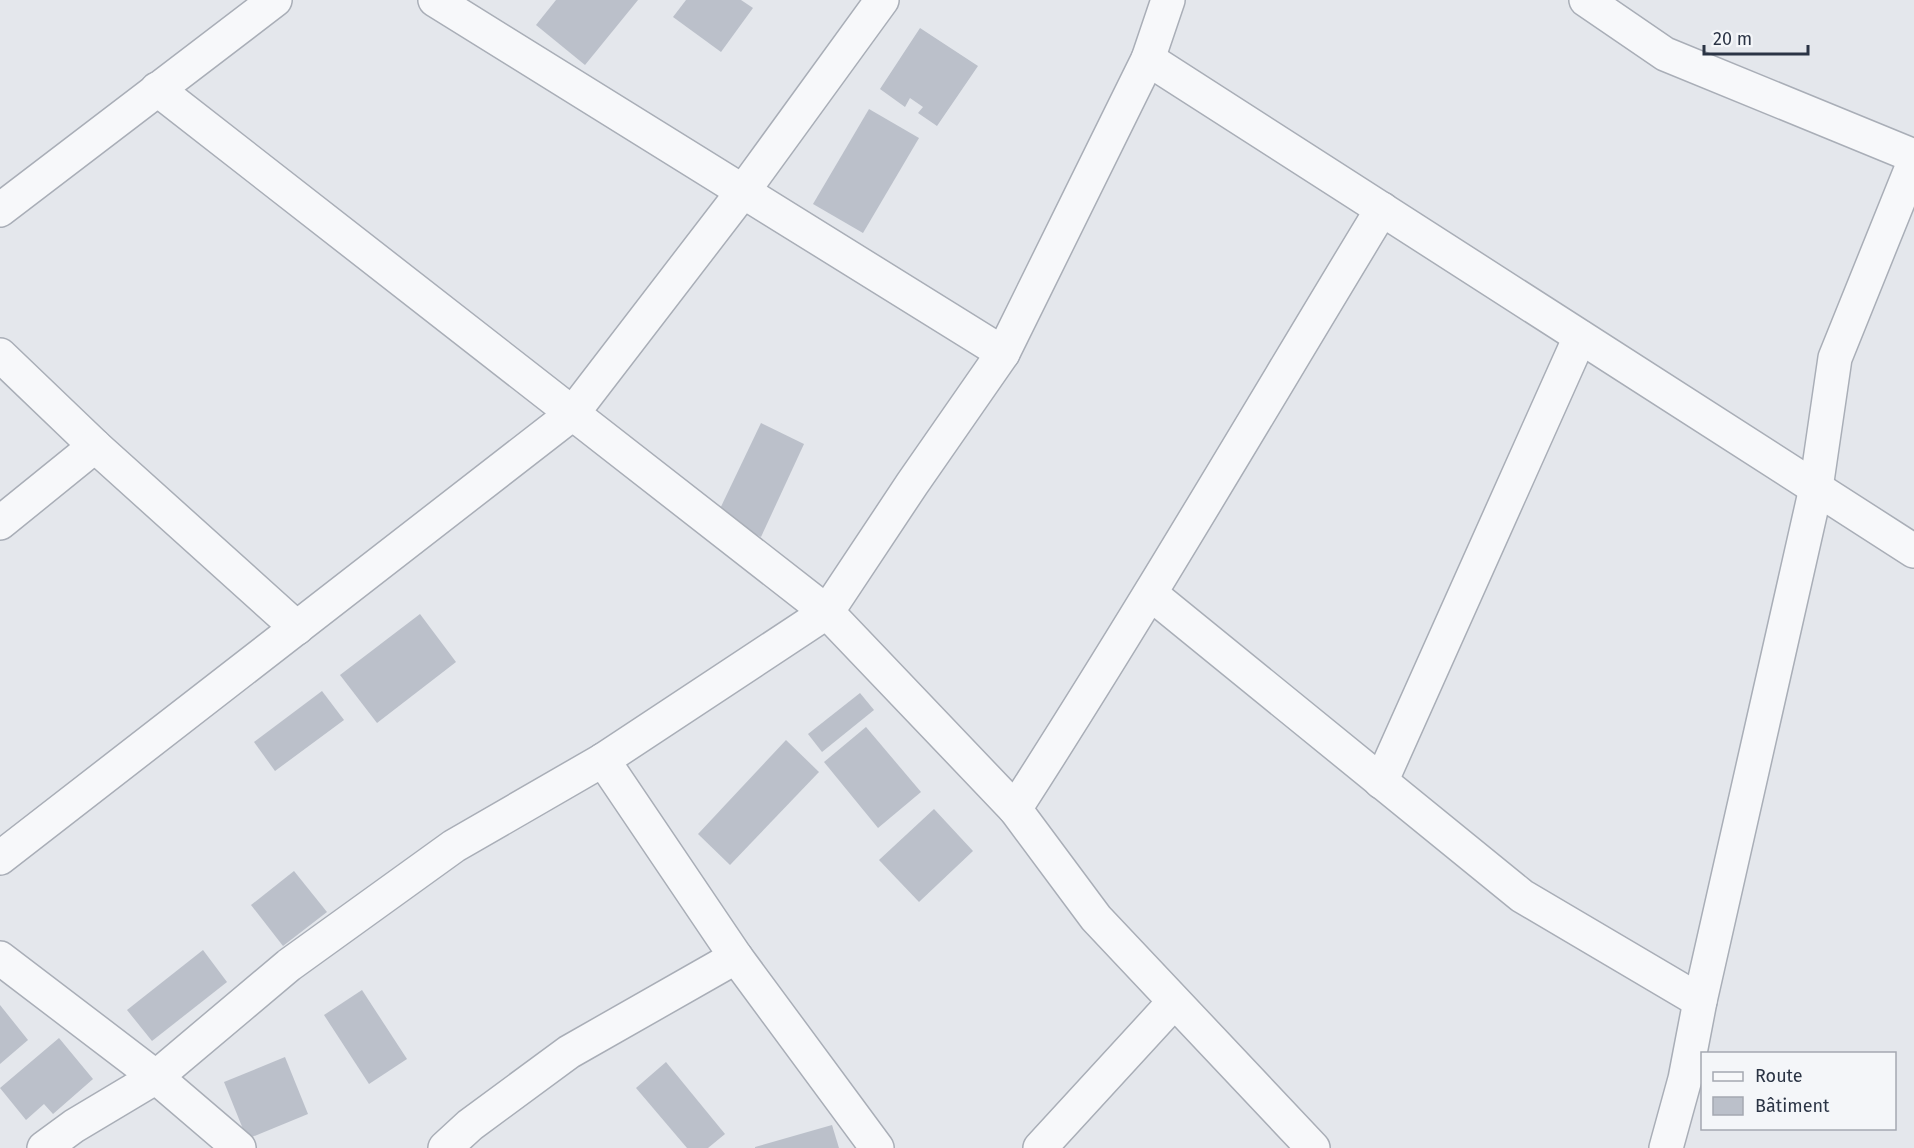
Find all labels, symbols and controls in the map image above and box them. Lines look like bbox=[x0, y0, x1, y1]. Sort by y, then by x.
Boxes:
scale bar bbox=[1704, 18, 1808, 56]
text: 20 m bbox=[1713, 28, 1752, 50]
legend bbox=[1701, 1052, 1896, 1130]
text: Route bbox=[1755, 1065, 1803, 1087]
text: Bâtiment bbox=[1755, 1095, 1830, 1117]

